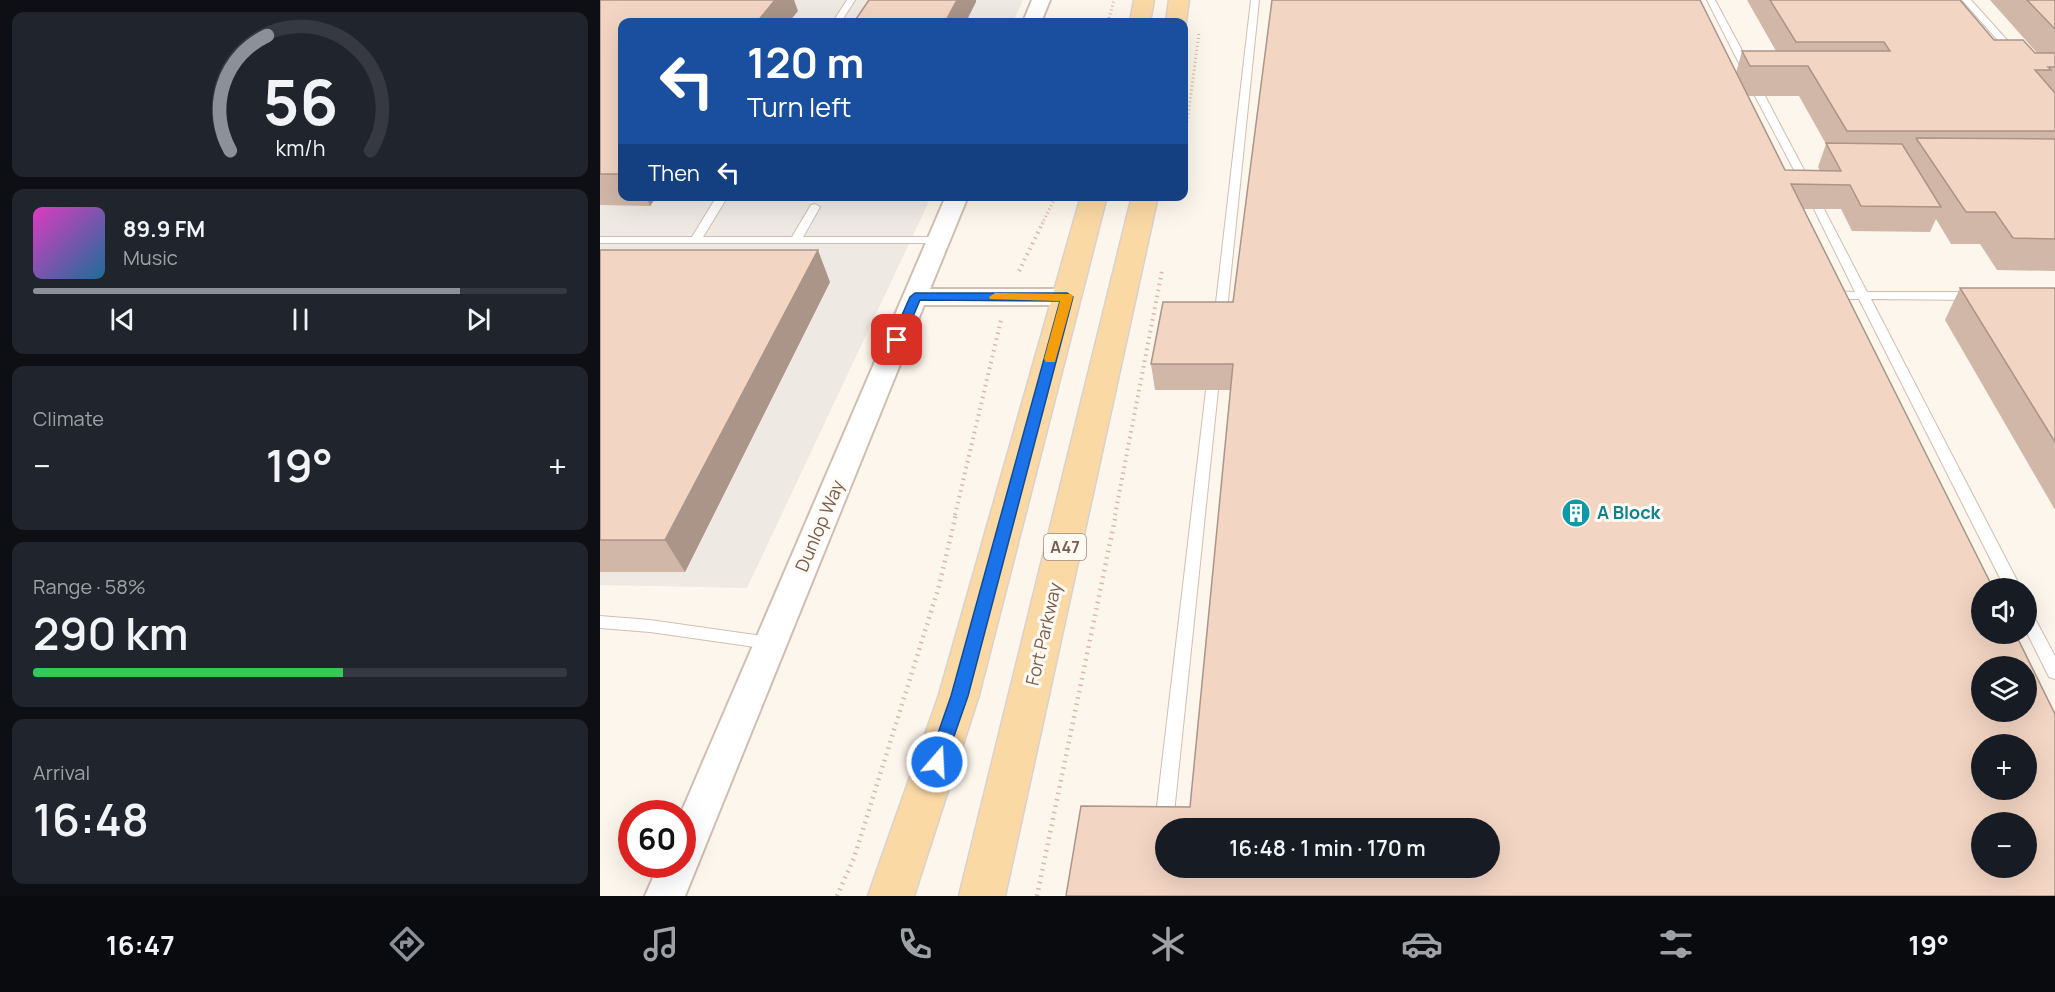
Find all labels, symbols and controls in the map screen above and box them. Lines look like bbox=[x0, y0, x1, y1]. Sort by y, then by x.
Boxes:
text: 120 m bbox=[747, 33, 864, 91]
icon: left bbox=[648, 42, 726, 120]
text: 56 bbox=[262, 59, 338, 145]
text: Turn left bbox=[747, 88, 851, 125]
text: km/h bbox=[275, 134, 325, 163]
icon: left bbox=[712, 156, 745, 189]
text: Then bbox=[648, 158, 700, 188]
text: 89.9 FM bbox=[123, 214, 205, 244]
text: Music bbox=[123, 244, 178, 271]
icon: previous bbox=[106, 303, 139, 336]
icon: pause bbox=[284, 303, 317, 336]
icon: next bbox=[462, 303, 495, 336]
pin bbox=[871, 314, 922, 365]
icon: arrive bbox=[880, 323, 913, 356]
text: Climate bbox=[33, 405, 104, 432]
text: 19° bbox=[266, 434, 333, 496]
text: − bbox=[33, 443, 51, 488]
text: + bbox=[548, 443, 567, 488]
street label: Dunlop Way bbox=[789, 476, 849, 575]
building icon: A Block bbox=[1560, 497, 1592, 529]
place label: A Block bbox=[1597, 500, 1662, 524]
road number: A47 bbox=[1044, 534, 1086, 560]
text: Range · 58% bbox=[33, 573, 146, 600]
map controls bbox=[1971, 578, 2037, 878]
button: sound bbox=[1971, 578, 2037, 644]
street label: Fort Parkway bbox=[1020, 580, 1067, 688]
text: 290 km bbox=[33, 602, 189, 664]
button: layers bbox=[1971, 656, 2037, 722]
position arrow bbox=[905, 730, 969, 794]
button: + bbox=[1971, 734, 2037, 800]
text: Arrival bbox=[33, 759, 90, 786]
text: 16:48 bbox=[33, 788, 149, 850]
speed limit sign: 60 bbox=[618, 800, 696, 878]
button: − bbox=[1971, 812, 2037, 878]
text: 16:48 · 1 min · 170 m bbox=[1229, 833, 1426, 863]
icon: directions bbox=[386, 923, 428, 965]
icon: music bbox=[640, 923, 682, 965]
icon: phone bbox=[894, 923, 936, 965]
icon: climate bbox=[1147, 923, 1189, 965]
icon: car bbox=[1401, 923, 1443, 965]
icon: filters bbox=[1655, 923, 1697, 965]
text: 16:47 bbox=[106, 926, 175, 963]
text: 19° bbox=[1908, 926, 1949, 963]

